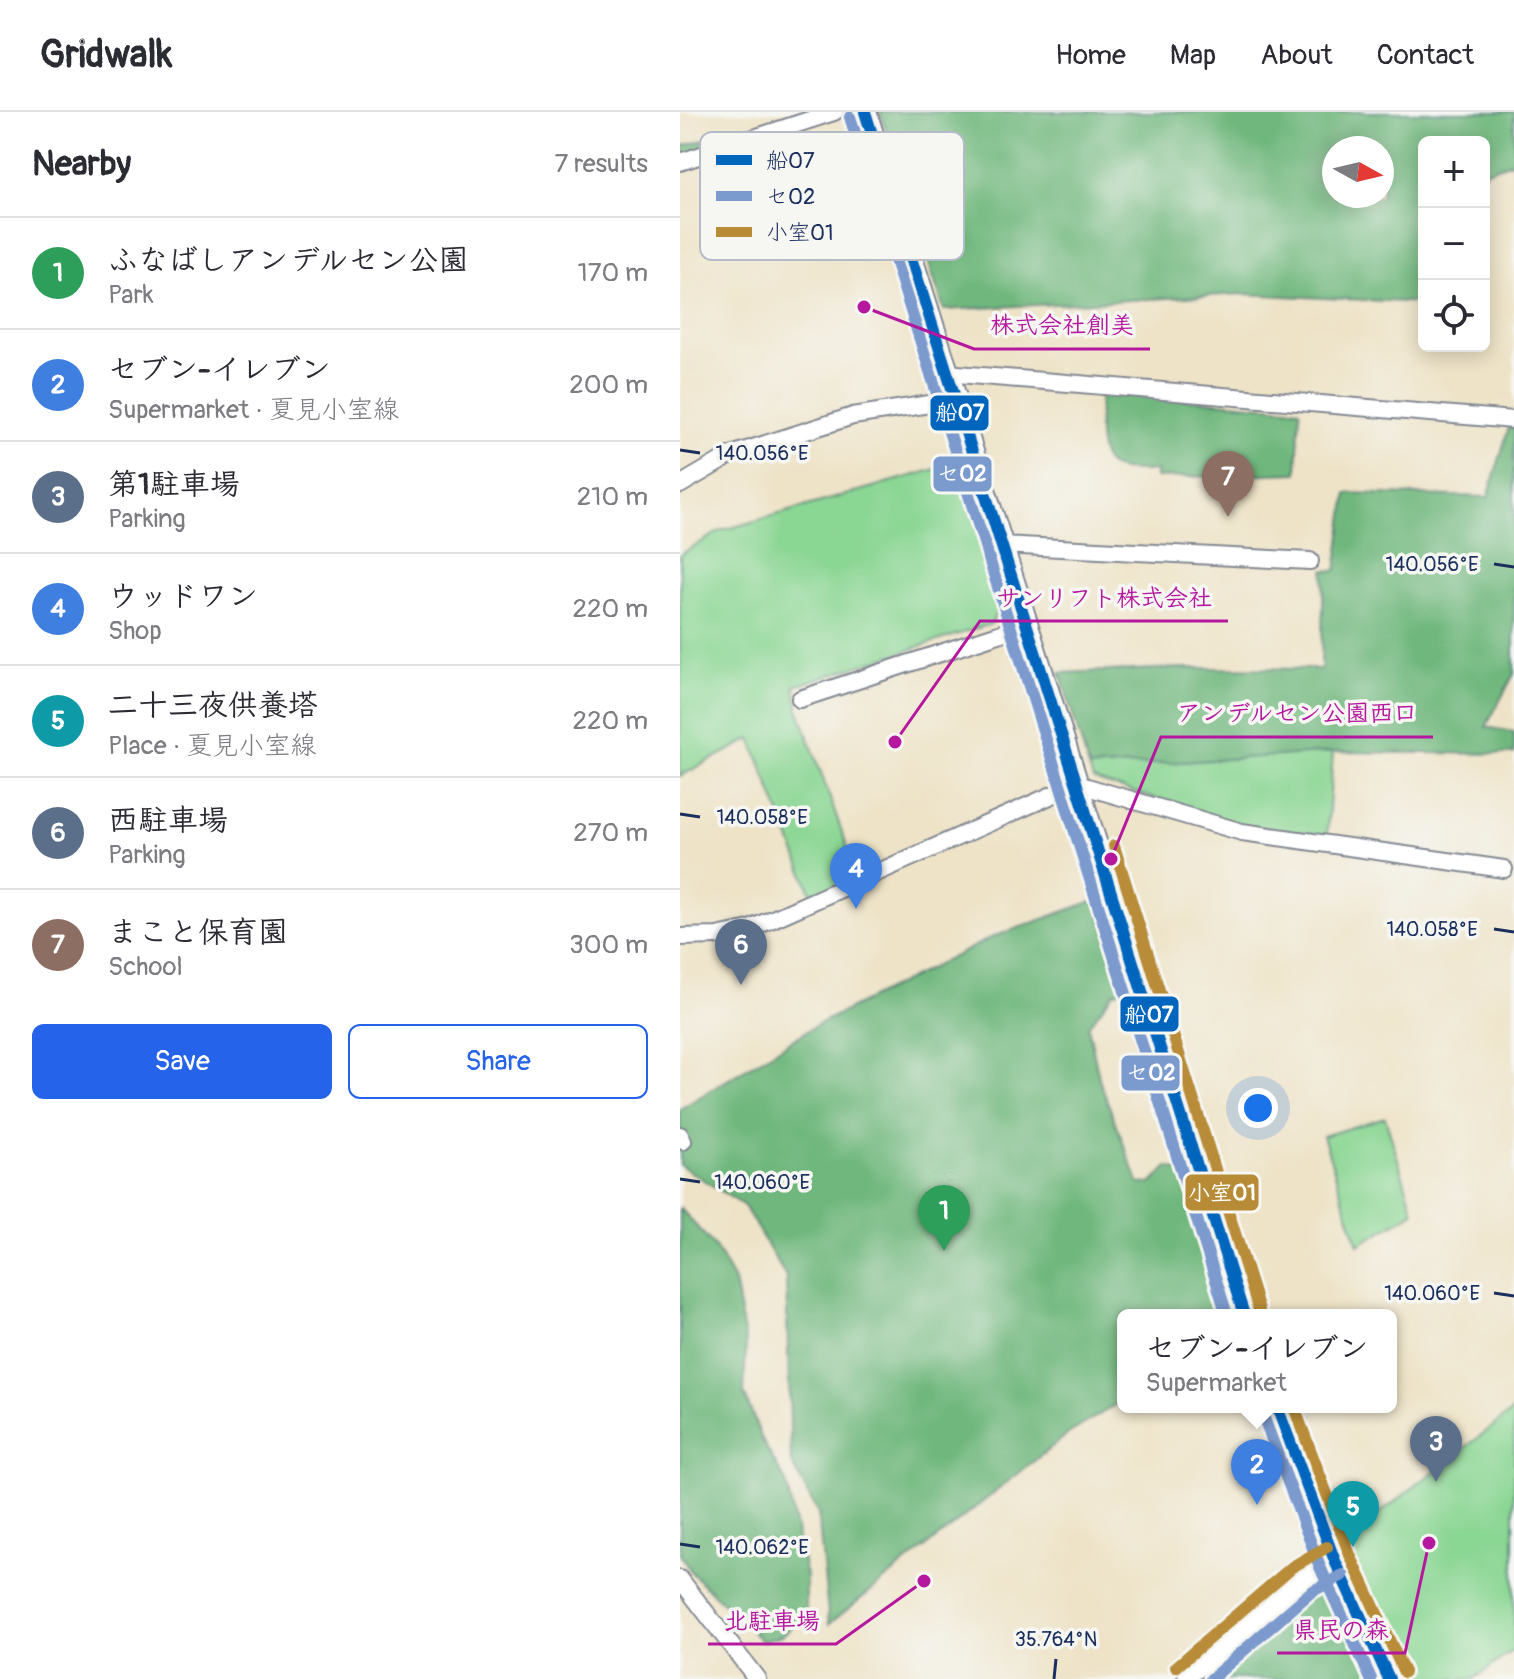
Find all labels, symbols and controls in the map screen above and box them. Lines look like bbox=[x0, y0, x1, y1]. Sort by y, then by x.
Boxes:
text: Gridwalk bbox=[40, 31, 172, 79]
text: Home bbox=[1055, 38, 1126, 73]
text: Map bbox=[1170, 38, 1216, 73]
text: About bbox=[1260, 38, 1333, 73]
text: Contact bbox=[1377, 38, 1474, 73]
legend bbox=[700, 132, 964, 260]
north arrow bbox=[1322, 136, 1394, 208]
map controls bbox=[1418, 136, 1490, 352]
button: + bbox=[1418, 136, 1490, 208]
text: Nearby bbox=[32, 143, 131, 186]
text: 船07 bbox=[766, 147, 815, 175]
text: 7 results bbox=[555, 148, 648, 180]
text: セ02 bbox=[766, 183, 815, 211]
button: − bbox=[1418, 208, 1490, 280]
text: 小室01 bbox=[766, 219, 834, 247]
text: ふなばしアンデルセン公園 bbox=[108, 242, 469, 279]
text: 1 bbox=[53, 257, 63, 289]
text: 170 m bbox=[578, 257, 648, 289]
text: Park bbox=[108, 279, 154, 311]
button: locate bbox=[1418, 280, 1490, 352]
callout: 株式会社創美 bbox=[974, 301, 1150, 349]
text: 株式会社創美 bbox=[990, 311, 1134, 340]
text: セブン-イレブン bbox=[108, 351, 331, 388]
text: 2 bbox=[51, 369, 65, 401]
text: 200 m bbox=[569, 369, 648, 401]
text: Supermarket · 夏見小室線 bbox=[108, 394, 399, 426]
line badge: 船07 bbox=[929, 394, 990, 432]
text: 船07 bbox=[936, 399, 985, 427]
text: 140.056°E bbox=[716, 441, 808, 466]
pin: 7 bbox=[1202, 451, 1254, 517]
line badge: セ02 bbox=[932, 455, 993, 493]
text: セ02 bbox=[937, 460, 987, 488]
text: 第1駐車場 bbox=[108, 466, 240, 503]
text: 3 bbox=[51, 481, 65, 513]
text: 210 m bbox=[577, 481, 648, 513]
text: Parking bbox=[108, 503, 186, 535]
text: 140.056°E bbox=[1386, 552, 1478, 577]
callout: サンリフト株式会社 bbox=[980, 573, 1228, 621]
text: ウッドワン bbox=[108, 578, 258, 615]
text: サンリフト株式会社 bbox=[996, 584, 1212, 613]
text: 4 bbox=[50, 593, 66, 625]
text: 220 m bbox=[572, 593, 648, 625]
text: Shop bbox=[108, 615, 162, 647]
text: 二十三夜供養塔 bbox=[108, 687, 318, 724]
callout: アンデルセン公園西口 bbox=[1161, 689, 1433, 737]
text: アンデルセン公園西口 bbox=[1177, 699, 1417, 728]
text: 5 bbox=[51, 705, 65, 737]
text: 220 m bbox=[572, 705, 648, 737]
text: Place · 夏見小室線 bbox=[108, 730, 316, 762]
text: 西駐車場 bbox=[108, 802, 228, 839]
text: 140.058°E bbox=[716, 805, 808, 830]
text: 6 bbox=[50, 817, 66, 849]
text: 270 m bbox=[573, 817, 648, 849]
text: Parking bbox=[108, 839, 186, 871]
pin: 4 bbox=[830, 843, 882, 909]
text: まこと保育園 bbox=[108, 914, 288, 951]
text: 140.058°E bbox=[1386, 917, 1478, 942]
pin: 6 bbox=[715, 919, 767, 985]
text: 7 bbox=[51, 929, 65, 961]
text: 300 m bbox=[569, 929, 648, 961]
text: School bbox=[108, 951, 183, 983]
line badge: 船07 bbox=[1119, 995, 1180, 1033]
text: 船07 bbox=[1125, 1001, 1174, 1029]
button: Save bbox=[32, 1024, 332, 1099]
button: Share bbox=[348, 1024, 648, 1099]
line badge: セ02 bbox=[1120, 1054, 1181, 1092]
text: セ02 bbox=[1126, 1059, 1176, 1087]
your location bbox=[1238, 1088, 1278, 1128]
text: 140.060°E bbox=[714, 1170, 810, 1195]
line badge: 小室01 bbox=[1184, 1173, 1260, 1212]
text: 小室01 bbox=[1188, 1179, 1256, 1207]
pin: 1 bbox=[918, 1185, 970, 1251]
text: 140.060°E bbox=[1384, 1281, 1480, 1306]
popup bbox=[1117, 1309, 1397, 1413]
text: セブン-イレブン bbox=[1146, 1330, 1368, 1367]
text: Supermarket bbox=[1146, 1367, 1287, 1399]
pin: 3 bbox=[1410, 1416, 1462, 1482]
pin: 2 bbox=[1231, 1439, 1283, 1505]
pin: 5 bbox=[1327, 1481, 1379, 1547]
text: 140.062°E bbox=[715, 1535, 809, 1560]
callout: 北駐車場 bbox=[708, 1596, 836, 1644]
callout: 県民の森 bbox=[1277, 1605, 1405, 1653]
text: 北駐車場 bbox=[724, 1607, 820, 1636]
text: 県民の森 bbox=[1293, 1616, 1389, 1645]
text: 35.764°N bbox=[1015, 1627, 1097, 1652]

